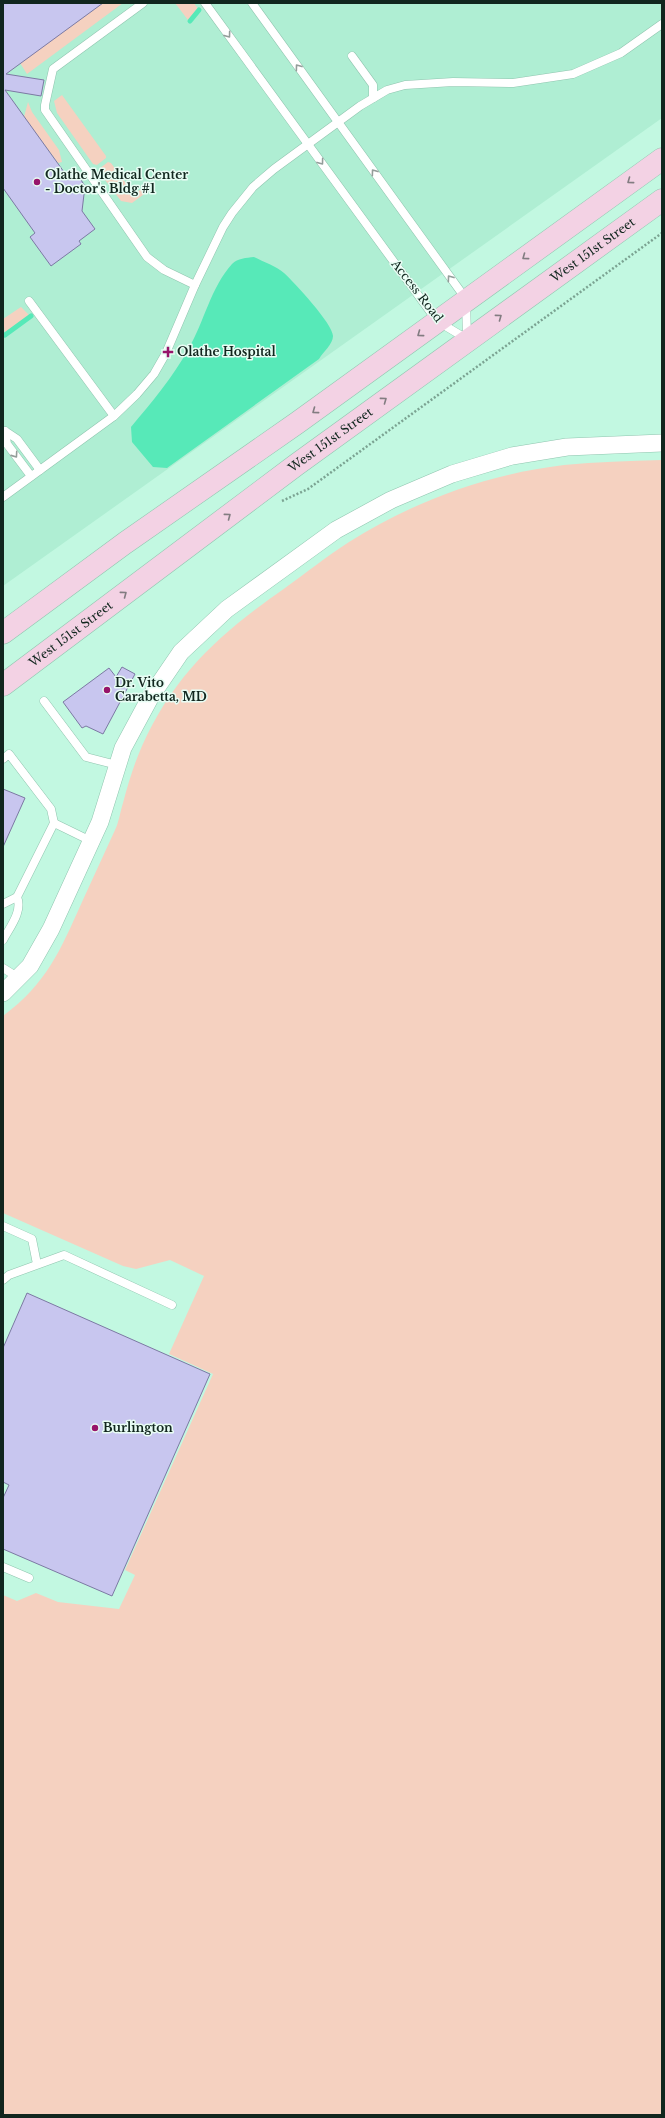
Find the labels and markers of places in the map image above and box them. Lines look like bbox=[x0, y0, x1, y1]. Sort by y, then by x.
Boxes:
place label: Olathe Medical Center - Doctor's Bldg #1 bbox=[45, 167, 188, 196]
marker: Olathe Medical Center - Doctor's Bldg #1 bbox=[32, 177, 42, 187]
place label: Olathe Hospital bbox=[177, 344, 276, 359]
marker: Olathe Hospital bbox=[162, 346, 174, 358]
place label: Dr. Vito Carabetta, MD bbox=[115, 675, 207, 704]
marker: Dr. Vito Carabetta, MD bbox=[102, 685, 112, 695]
place label: Burlington bbox=[103, 1420, 173, 1435]
marker: Burlington bbox=[90, 1423, 100, 1433]

